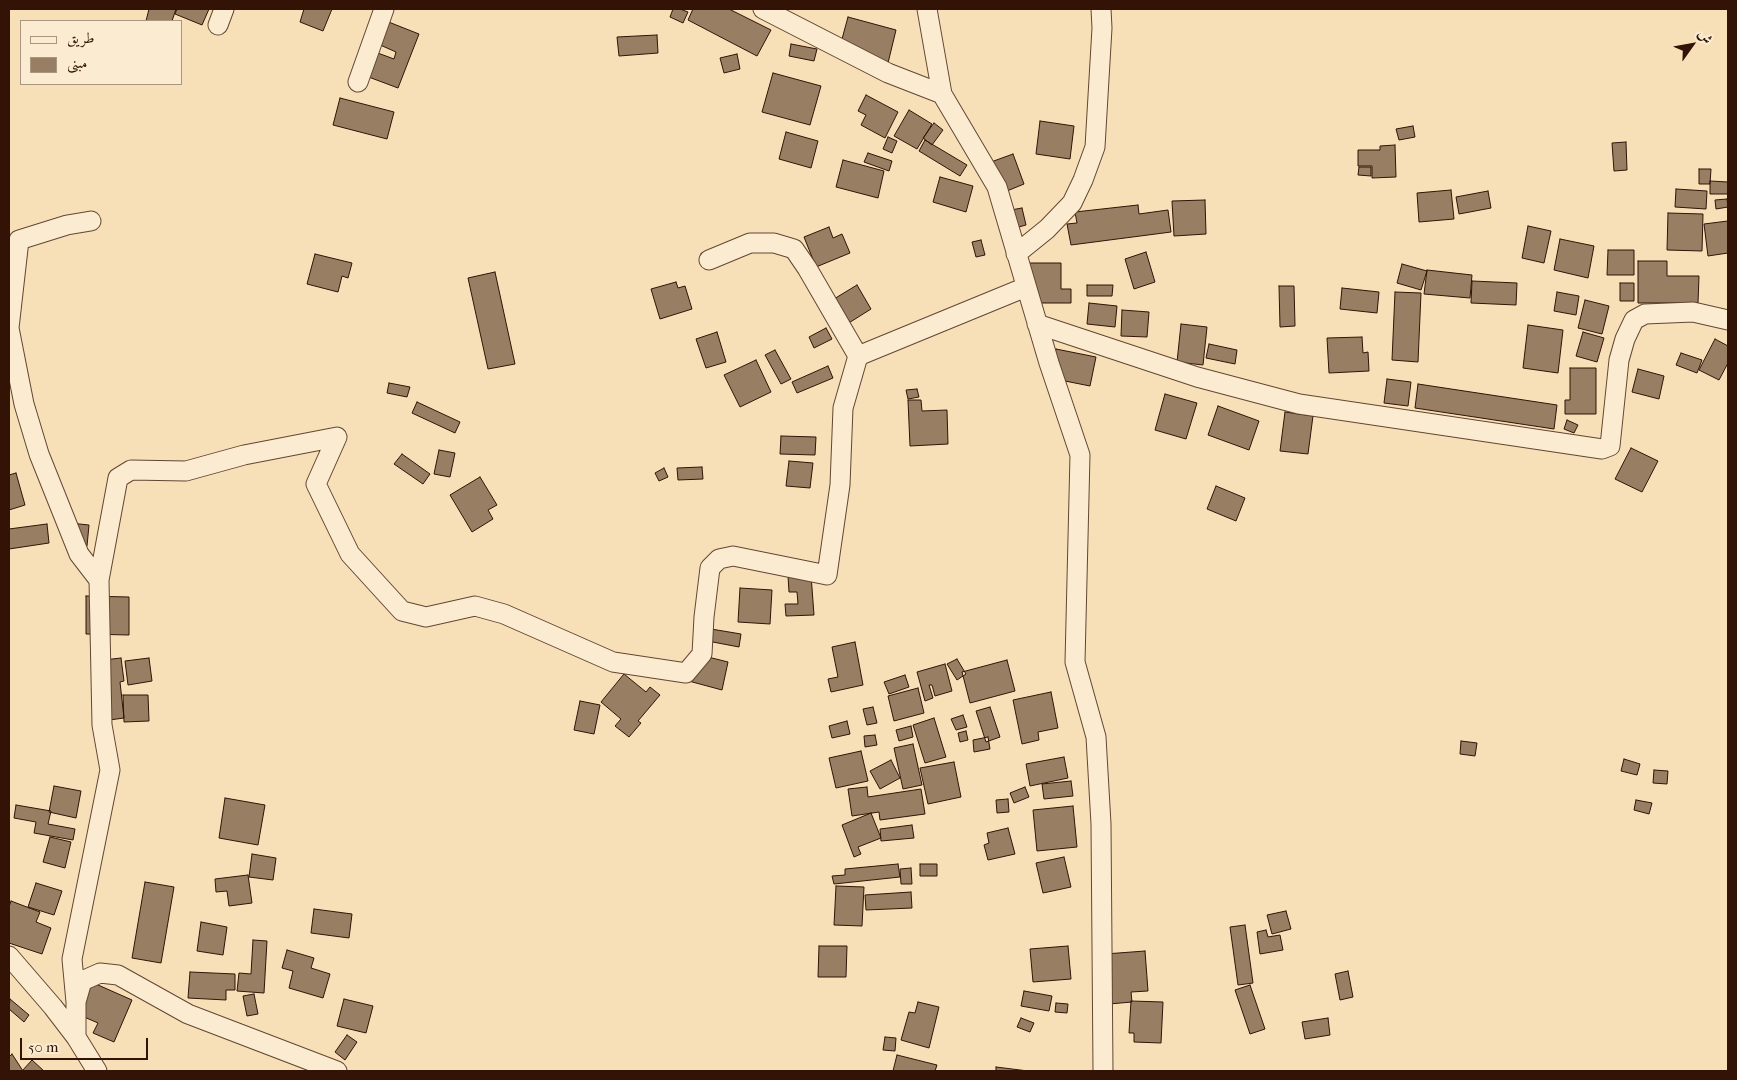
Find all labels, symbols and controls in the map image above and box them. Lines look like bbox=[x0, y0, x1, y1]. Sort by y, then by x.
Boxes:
legend bbox=[20, 20, 182, 85]
north arrow bbox=[1667, 20, 1717, 70]
text: ش bbox=[1694, 26, 1716, 47]
text: طريق bbox=[67, 29, 94, 47]
text: مبنى bbox=[67, 54, 87, 72]
scale bar bbox=[22, 1028, 150, 1060]
text: 50 m bbox=[28, 1038, 58, 1056]

